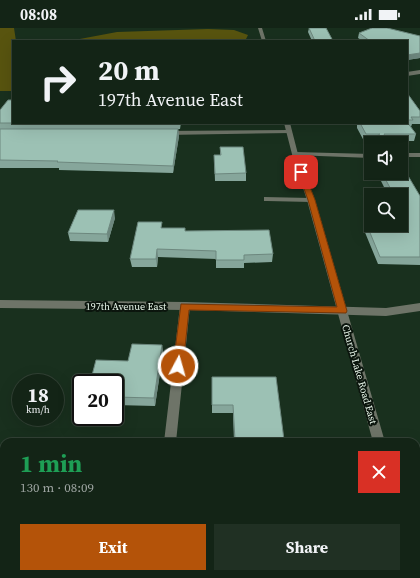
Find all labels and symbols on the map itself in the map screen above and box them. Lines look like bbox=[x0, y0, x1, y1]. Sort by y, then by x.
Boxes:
pin bbox=[284, 155, 318, 189]
street label: 197th Avenue East bbox=[86, 300, 167, 313]
street label: Church Lake Road East bbox=[339, 323, 380, 426]
position arrow bbox=[157, 345, 199, 387]
speed limit sign: 20 bbox=[72, 374, 124, 426]

